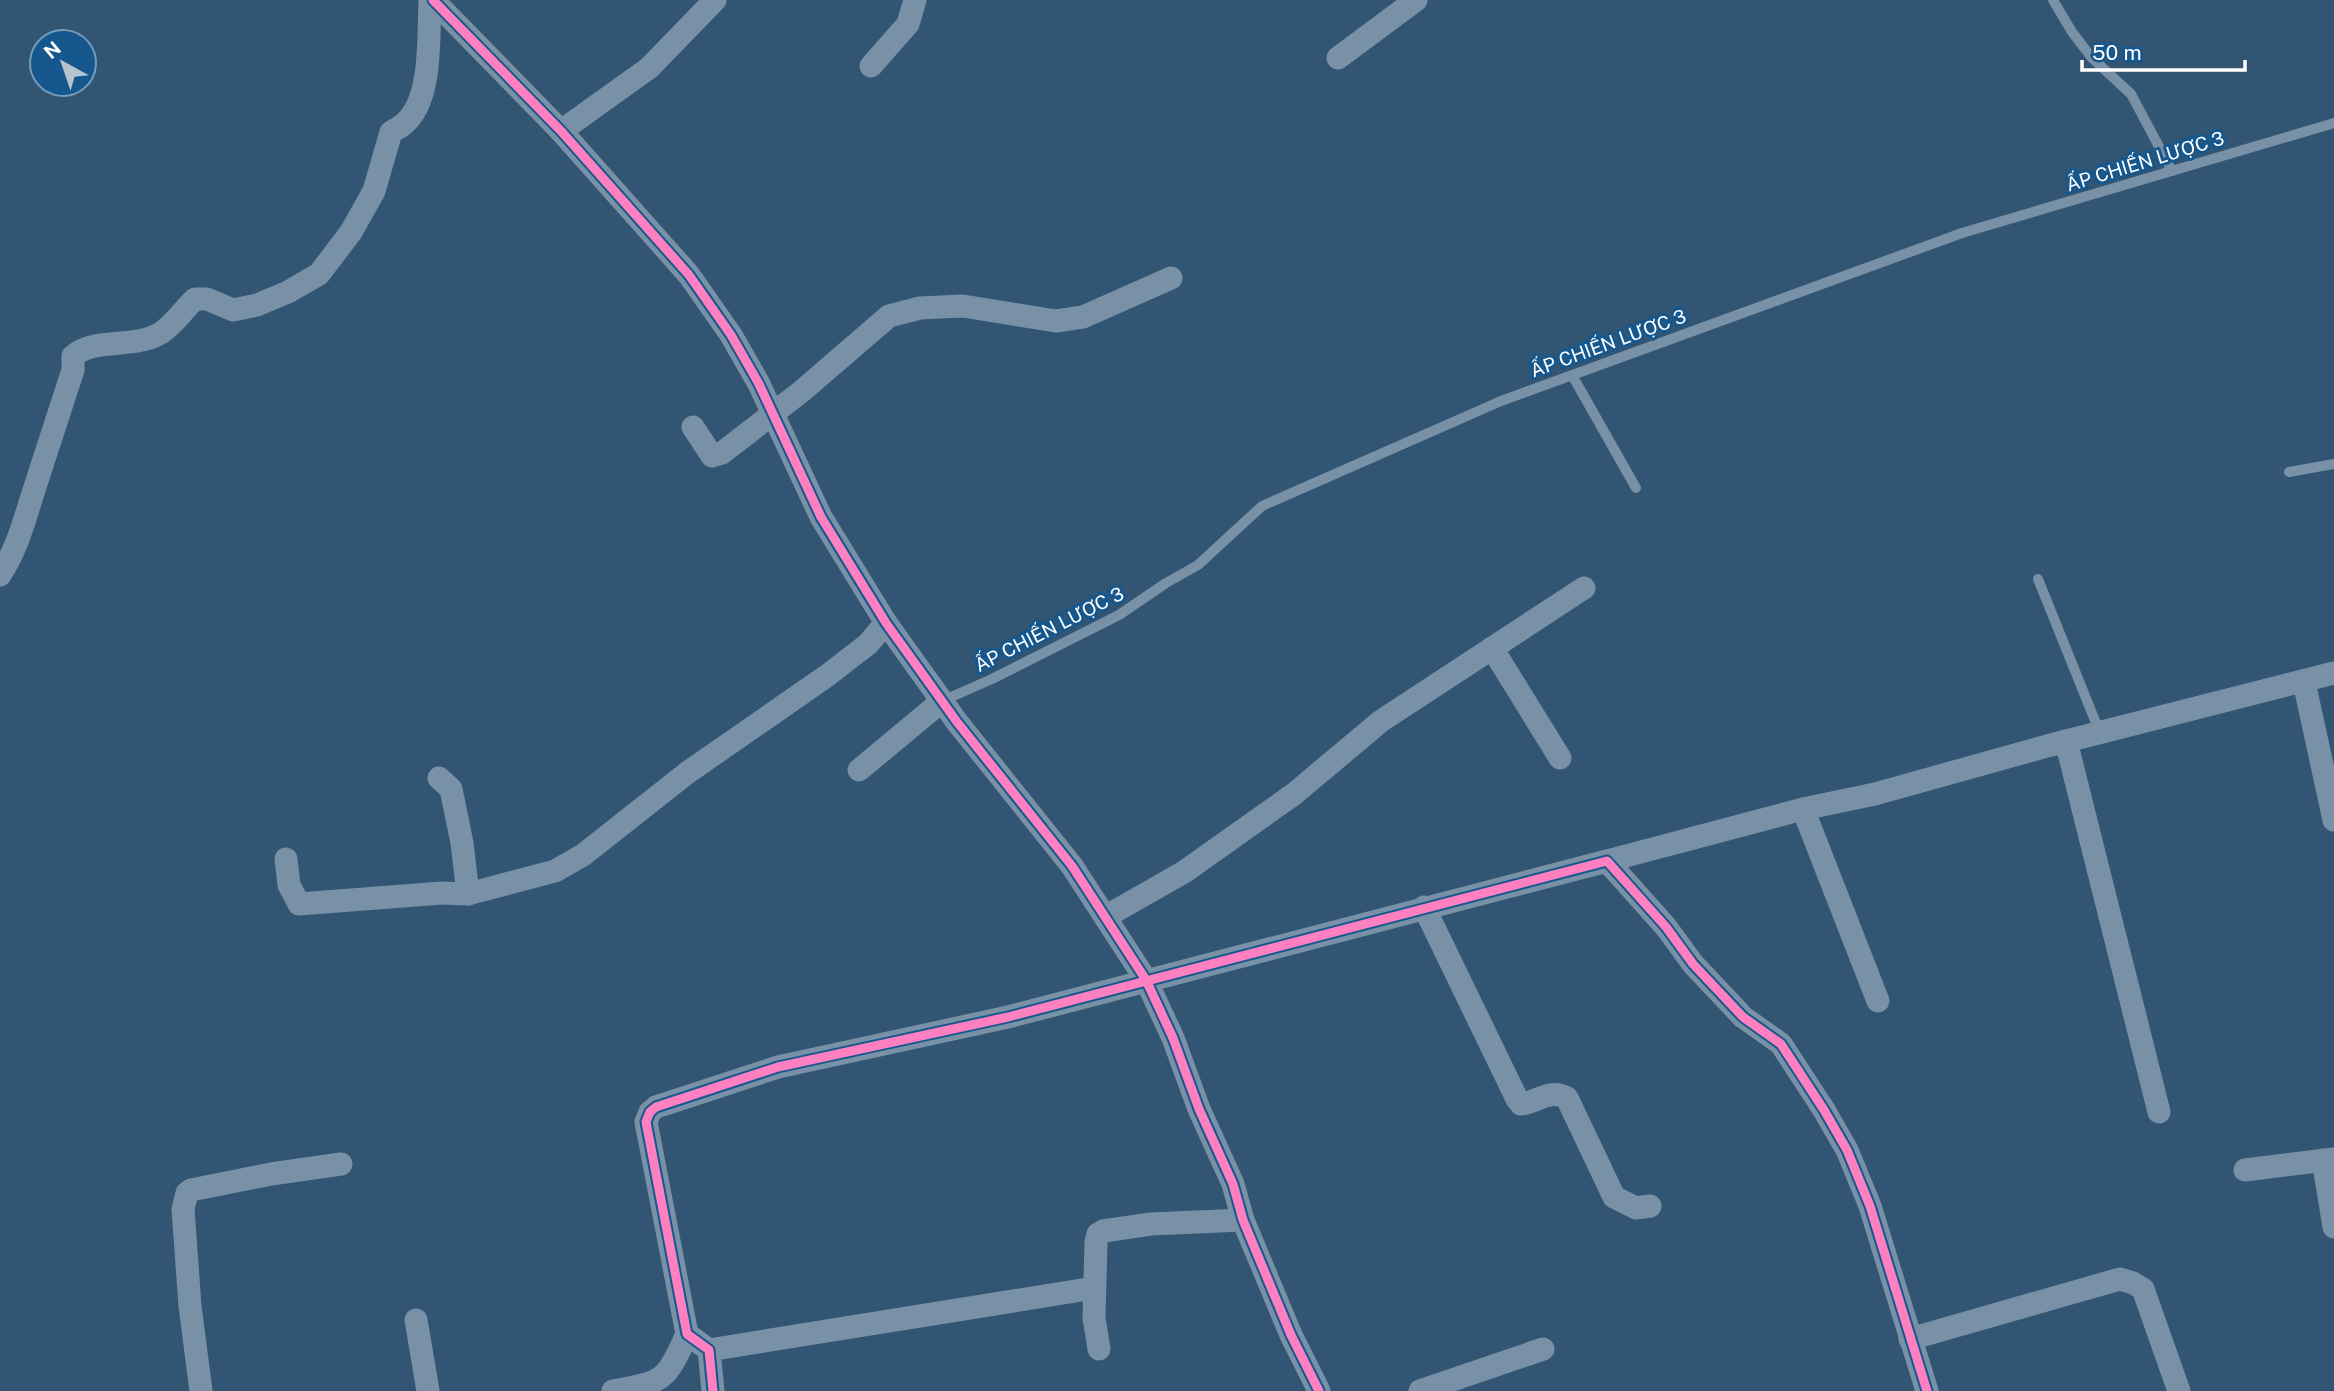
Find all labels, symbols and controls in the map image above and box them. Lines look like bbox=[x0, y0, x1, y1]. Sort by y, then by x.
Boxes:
north arrow bbox=[28, 28, 98, 98]
scale bar bbox=[2082, 28, 2245, 72]
text: N bbox=[39, 37, 65, 63]
text: 50 m bbox=[2092, 40, 2142, 65]
street label: ẤP CHIẾN LƯỢC 3 bbox=[2063, 125, 2227, 196]
street label: ẤP CHIẾN LƯỢC 3 bbox=[1526, 303, 1689, 381]
street label: ẤP CHIẾN LƯỢC 3 bbox=[970, 580, 1127, 676]

